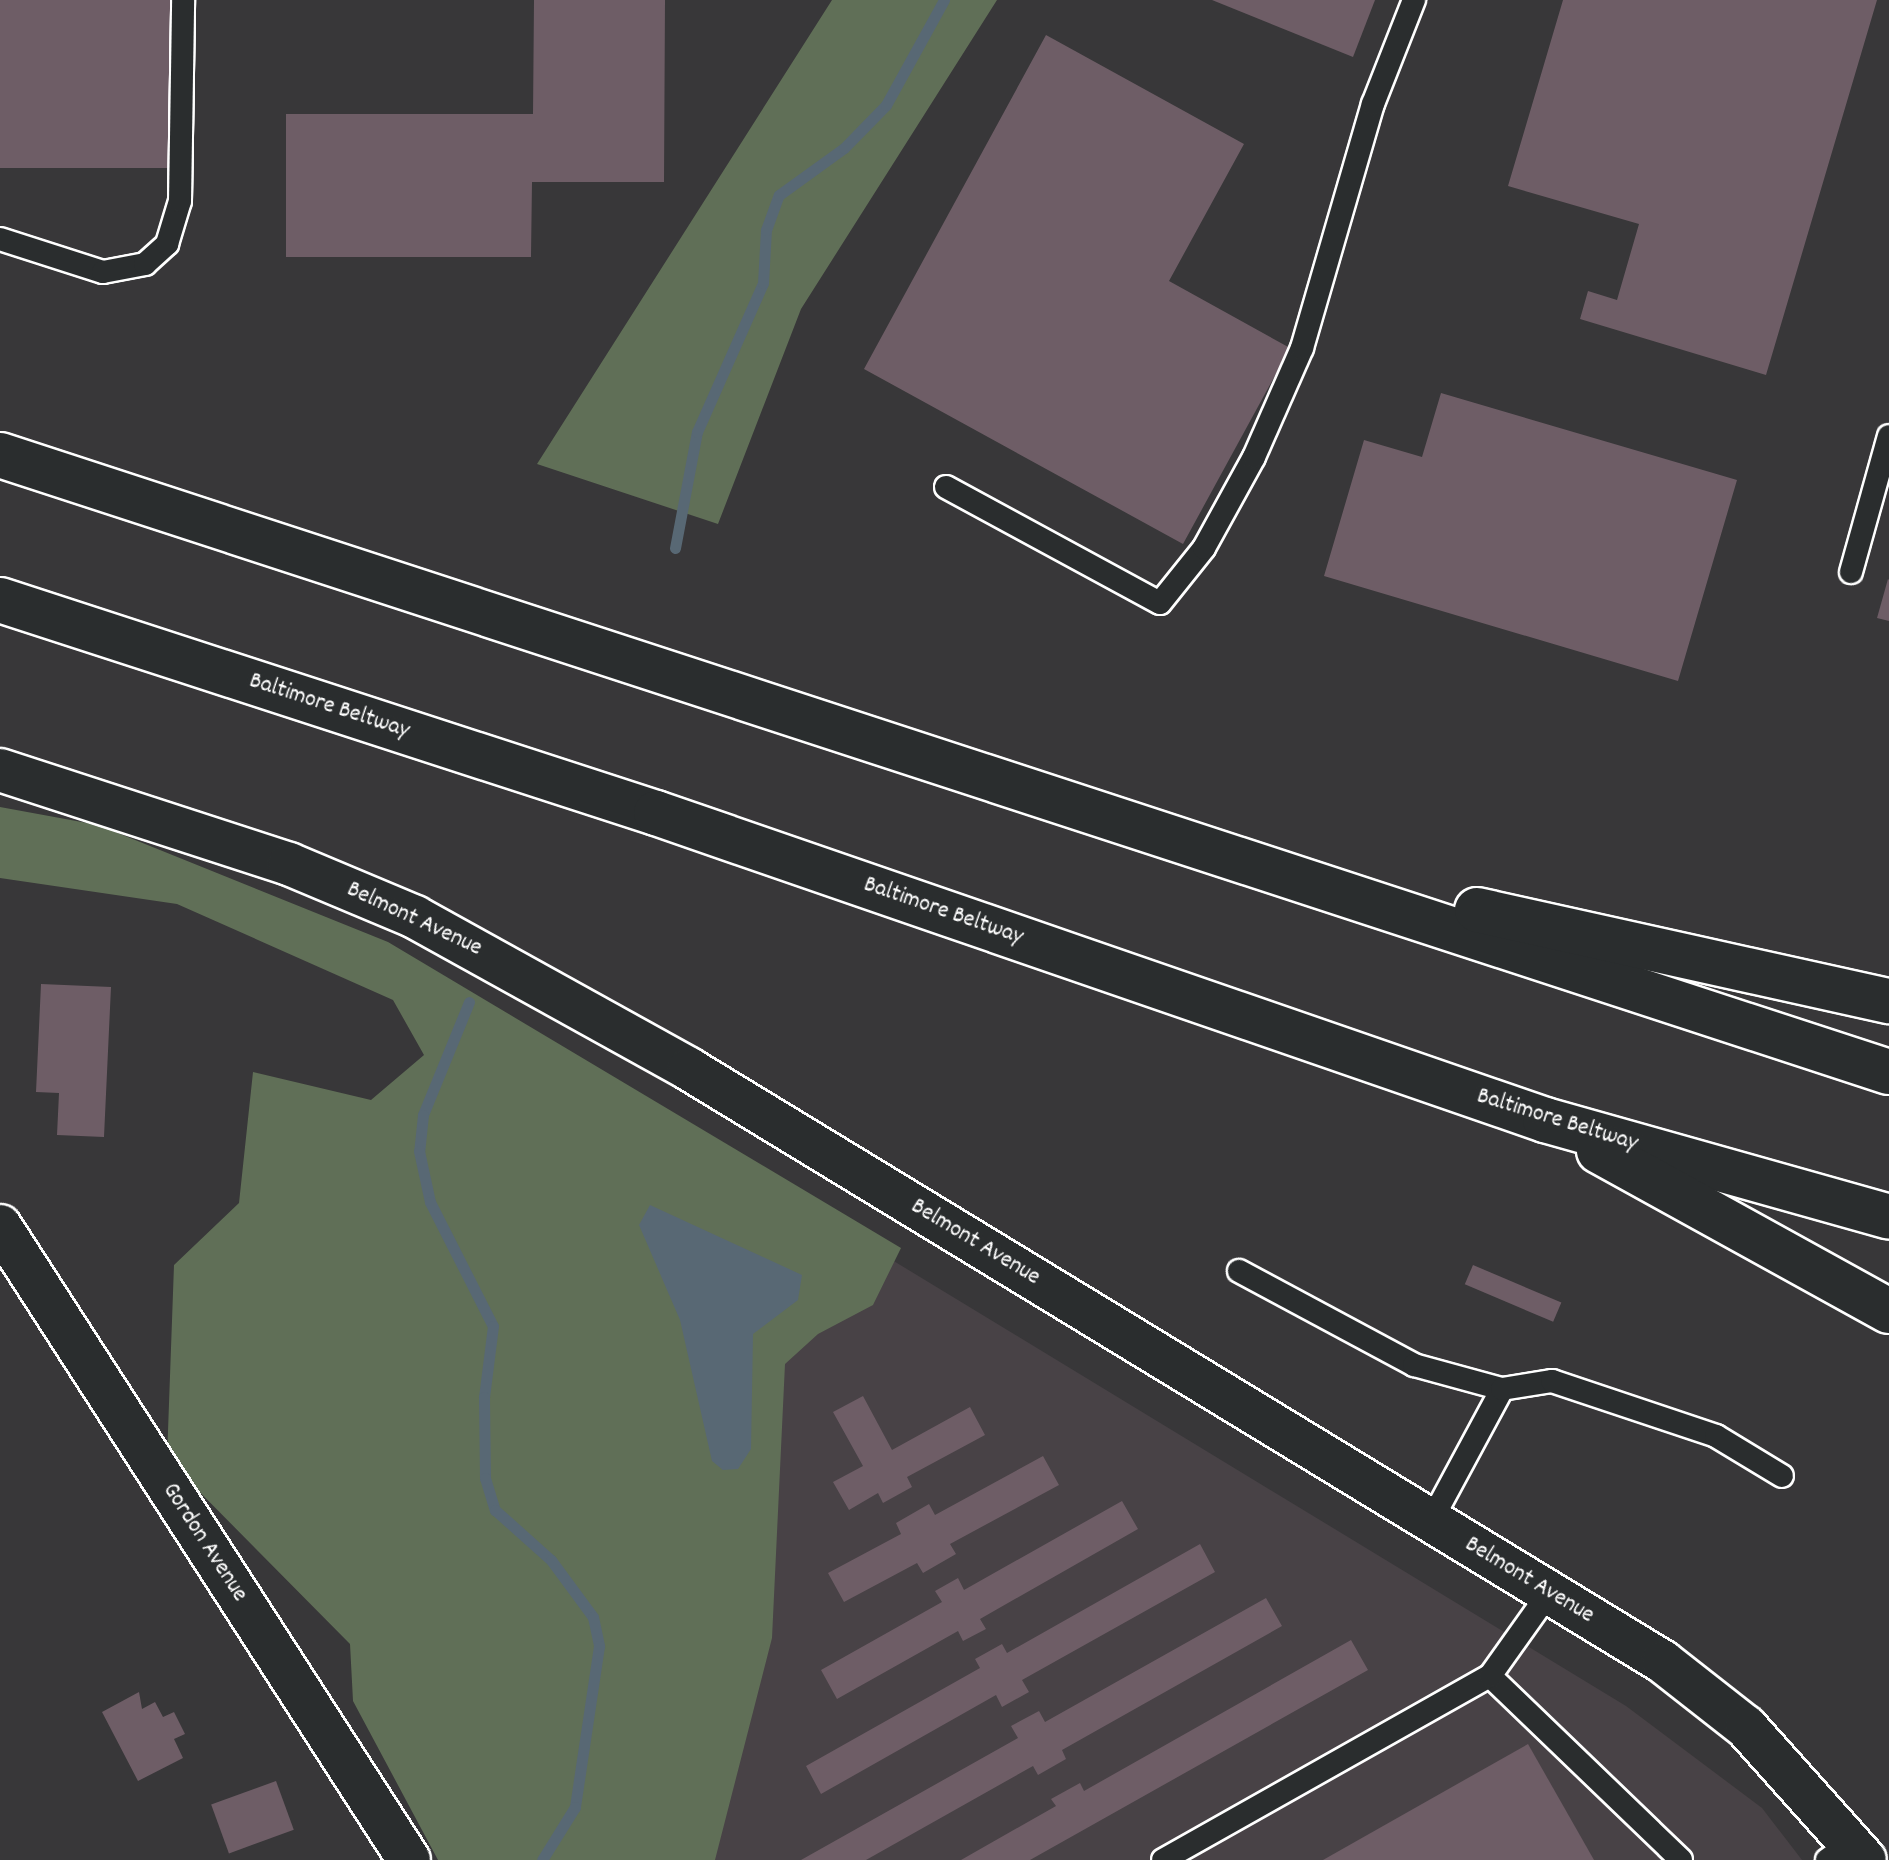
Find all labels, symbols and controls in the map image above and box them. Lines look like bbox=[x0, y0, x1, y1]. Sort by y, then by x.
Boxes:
street label: Baltimore Beltway bbox=[245, 668, 413, 746]
street label: Baltimore Beltway bbox=[860, 871, 1026, 953]
street label: Belmont Avenue bbox=[342, 876, 486, 964]
street label: Baltimore Beltway bbox=[1473, 1083, 1641, 1159]
street label: Belmont Avenue bbox=[905, 1193, 1045, 1293]
street label: Gordon Avenue bbox=[155, 1478, 253, 1608]
street label: Belmont Avenue bbox=[1459, 1531, 1599, 1631]

